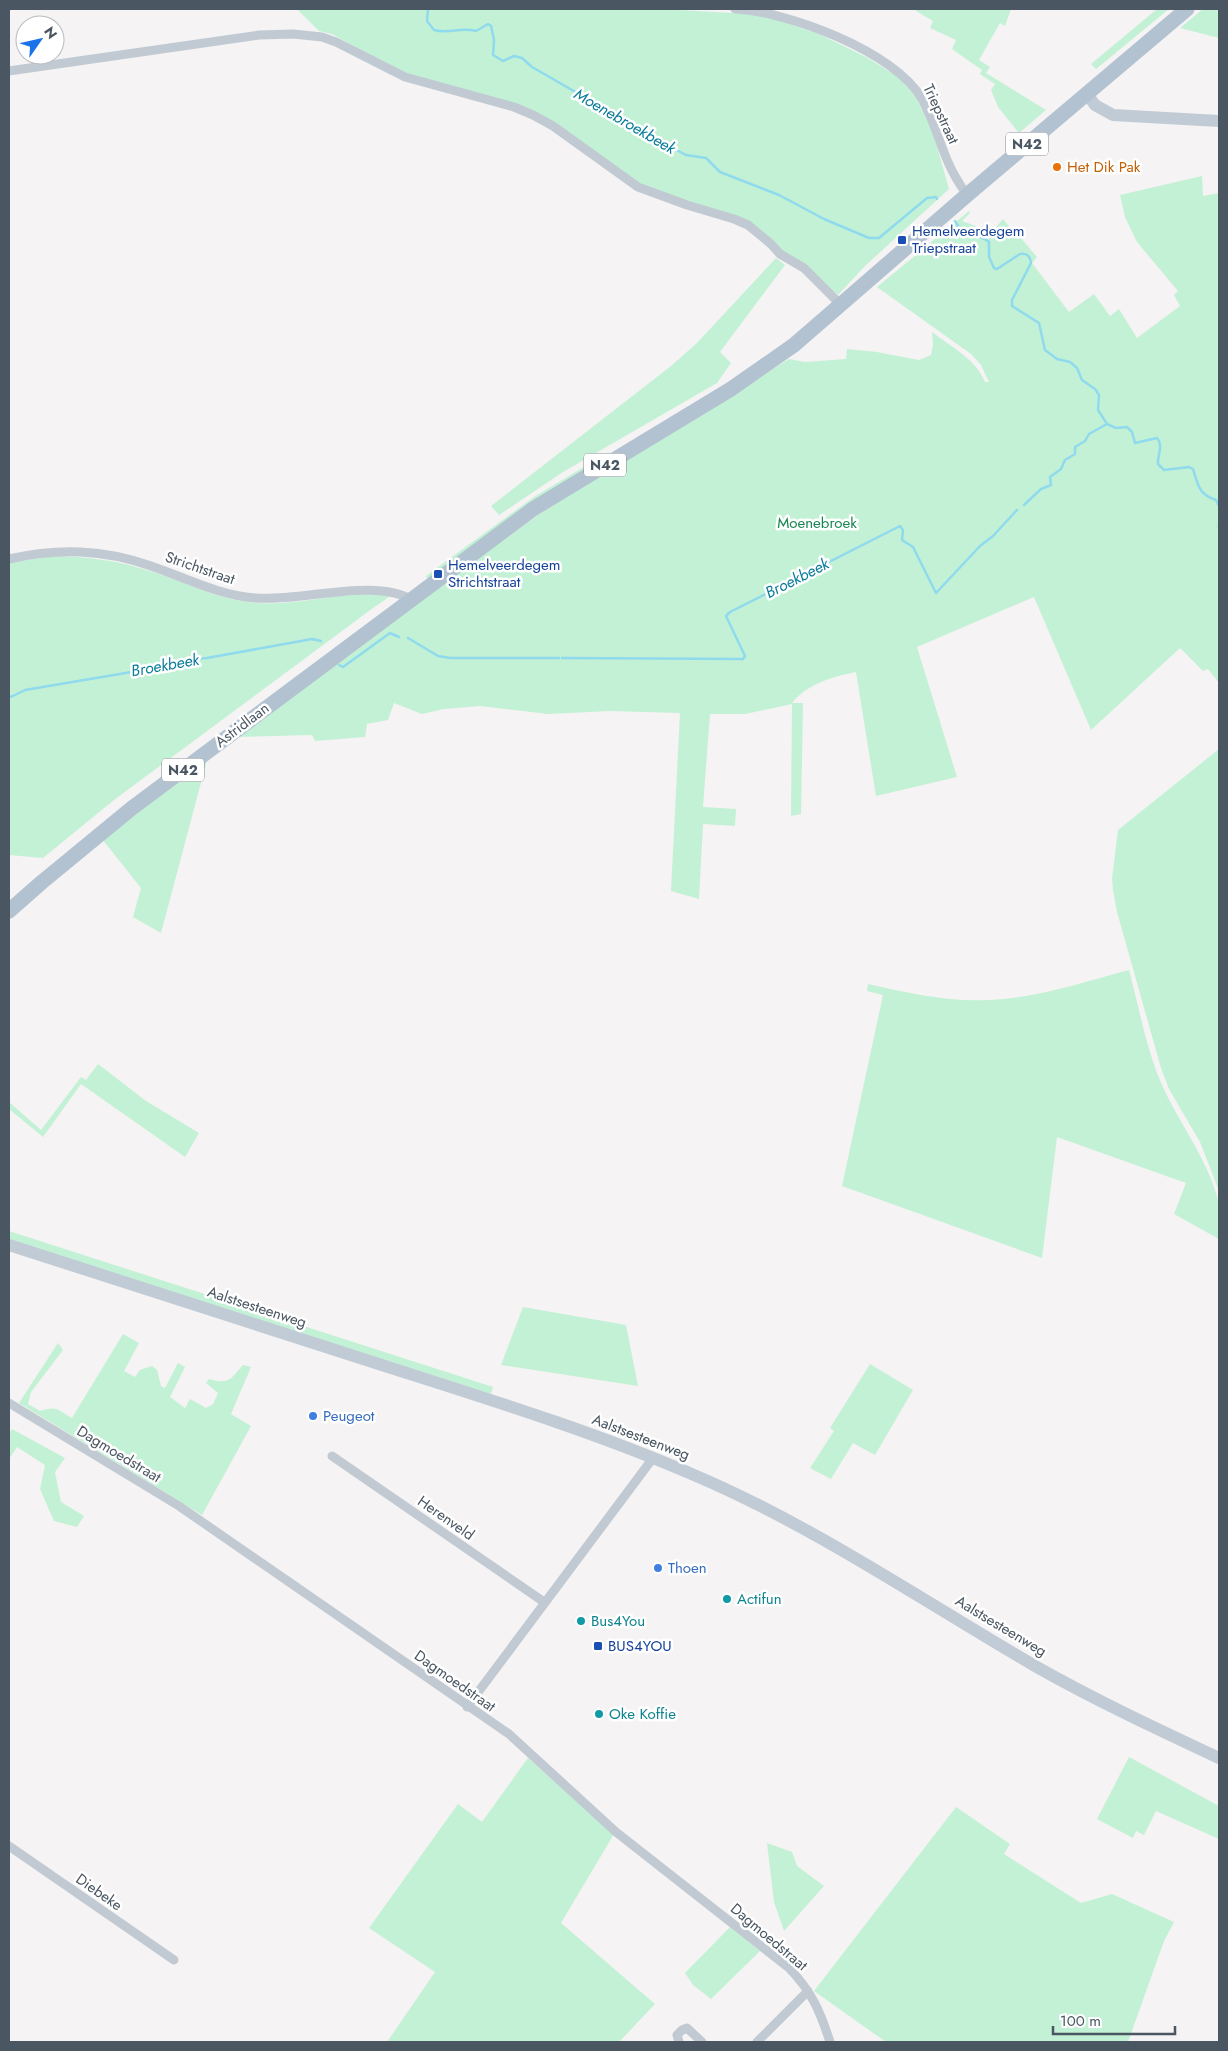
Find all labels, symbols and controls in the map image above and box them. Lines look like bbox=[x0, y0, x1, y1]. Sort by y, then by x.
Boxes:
north arrow bbox=[15, 15, 65, 65]
text: N bbox=[39, 23, 62, 43]
street label: Triepstraat bbox=[918, 80, 965, 148]
water label: Moenebroekbeek bbox=[570, 83, 681, 160]
road number: N42 bbox=[1006, 132, 1048, 156]
place label: Het Dik Pak bbox=[1067, 156, 1141, 178]
marker: Het Dik Pak bbox=[1051, 161, 1063, 173]
place label: Hemelveerdegem Triepstraat bbox=[912, 220, 1025, 259]
marker: Hemelveerdegem Triepstraat bbox=[896, 234, 908, 246]
road number: N42 bbox=[584, 454, 626, 476]
park label: Moenebroek bbox=[777, 512, 857, 534]
street label: Strichtstraat bbox=[162, 546, 238, 590]
water label: Broekbeek bbox=[761, 552, 834, 604]
place label: Hemelveerdegem Strichtstraat bbox=[448, 554, 561, 593]
marker: Hemelveerdegem Strichtstraat bbox=[432, 568, 444, 580]
water label: Broekbeek bbox=[129, 648, 202, 682]
street label: Astridlaan bbox=[210, 697, 274, 753]
road number: N42 bbox=[162, 758, 204, 782]
street label: Aalstsesteenweg bbox=[205, 1281, 309, 1333]
place label: Peugeot bbox=[323, 1405, 375, 1427]
street label: Aalstsesteenweg bbox=[589, 1408, 693, 1466]
marker: Peugeot bbox=[307, 1410, 319, 1422]
street label: Dagmoedstraat bbox=[73, 1420, 166, 1488]
street label: Herenveld bbox=[413, 1490, 479, 1546]
place label: Thoen bbox=[668, 1557, 707, 1579]
marker: Thoen bbox=[652, 1562, 664, 1574]
place label: Actifun bbox=[737, 1588, 782, 1610]
street label: Aalstsesteenweg bbox=[951, 1590, 1051, 1662]
marker: Actifun bbox=[721, 1593, 733, 1605]
place label: Bus4You bbox=[591, 1610, 645, 1632]
marker: Bus4You bbox=[575, 1615, 587, 1627]
place label: BUS4YOU bbox=[608, 1635, 672, 1657]
marker: BUS4YOU bbox=[592, 1640, 604, 1652]
street label: Dagmoedstraat bbox=[410, 1645, 501, 1717]
place label: Oke Koffie bbox=[609, 1703, 676, 1725]
marker: Oke Koffie bbox=[593, 1708, 605, 1720]
street label: Diebeke bbox=[71, 1868, 127, 1916]
street label: Dagmoedstraat bbox=[726, 1898, 813, 1976]
scale bar bbox=[1053, 2004, 1176, 2036]
text: 100 m bbox=[1060, 2010, 1101, 2032]

